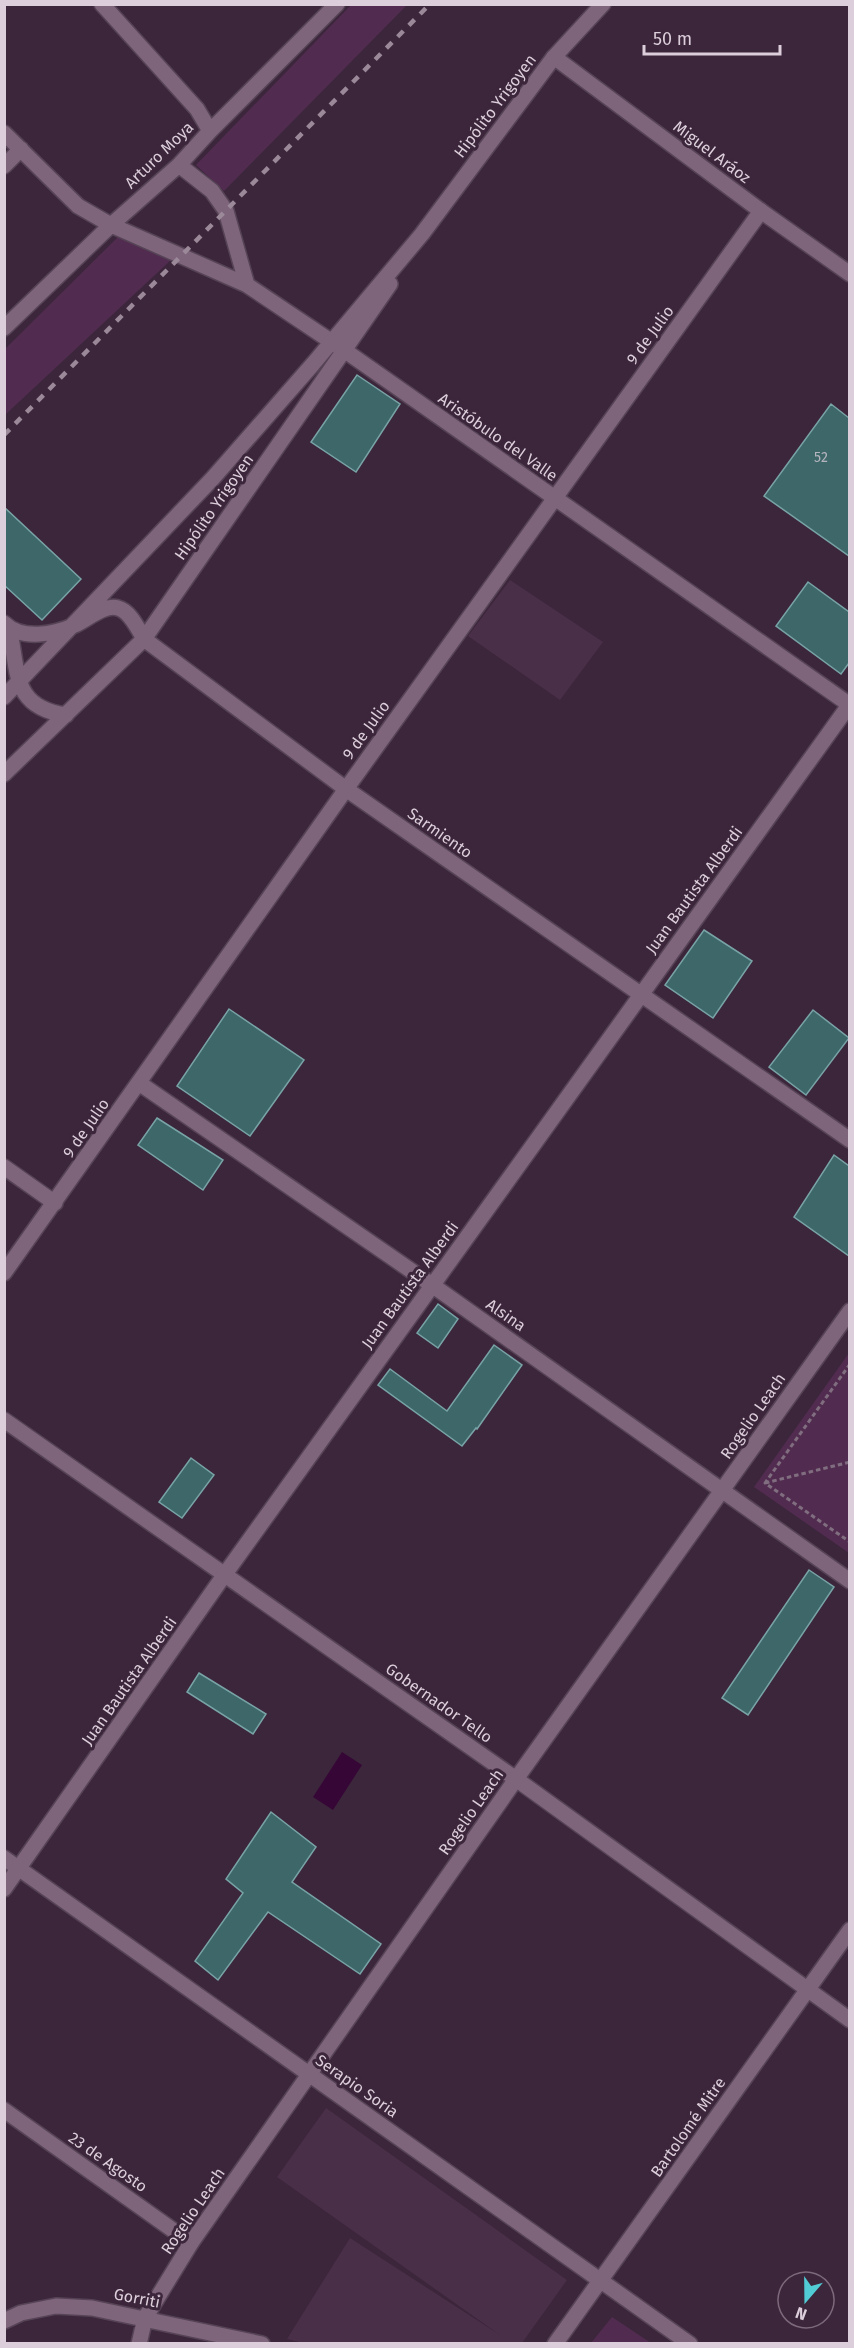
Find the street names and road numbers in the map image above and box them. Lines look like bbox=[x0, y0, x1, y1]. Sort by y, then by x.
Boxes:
street label: Hipólito Yrigoyen bbox=[450, 51, 540, 161]
street label: Miguel Aráoz bbox=[670, 117, 754, 187]
street label: Arturo Moya bbox=[121, 118, 197, 192]
street label: 9 de Julio bbox=[622, 302, 678, 368]
street label: Aristóbulo del Valle bbox=[435, 389, 561, 485]
street label: Hipólito Yrigoyen bbox=[171, 451, 257, 563]
street label: 9 de Julio bbox=[338, 697, 394, 763]
street label: Sarmiento bbox=[404, 804, 476, 862]
street label: Juan Bautista Alberdi bbox=[642, 823, 746, 957]
street label: 9 de Julio bbox=[59, 1095, 113, 1161]
street label: Juan Bautista Alberdi bbox=[358, 1218, 462, 1352]
street label: Alsina bbox=[483, 1295, 529, 1335]
street label: Rogelio Leach bbox=[716, 1370, 790, 1462]
street label: Juan Bautista Alberdi bbox=[77, 1613, 181, 1749]
street label: Gobernador Tello bbox=[382, 1659, 496, 1747]
street label: Rogelio Leach bbox=[434, 1766, 508, 1858]
street label: Serapio Soria bbox=[312, 2050, 402, 2122]
street label: Bartolomé Mitre bbox=[647, 2074, 729, 2180]
street label: 23 de Agosto bbox=[65, 2128, 151, 2196]
street label: Rogelio Leach bbox=[157, 2164, 229, 2258]
street label: Gorriti bbox=[112, 2284, 162, 2312]

